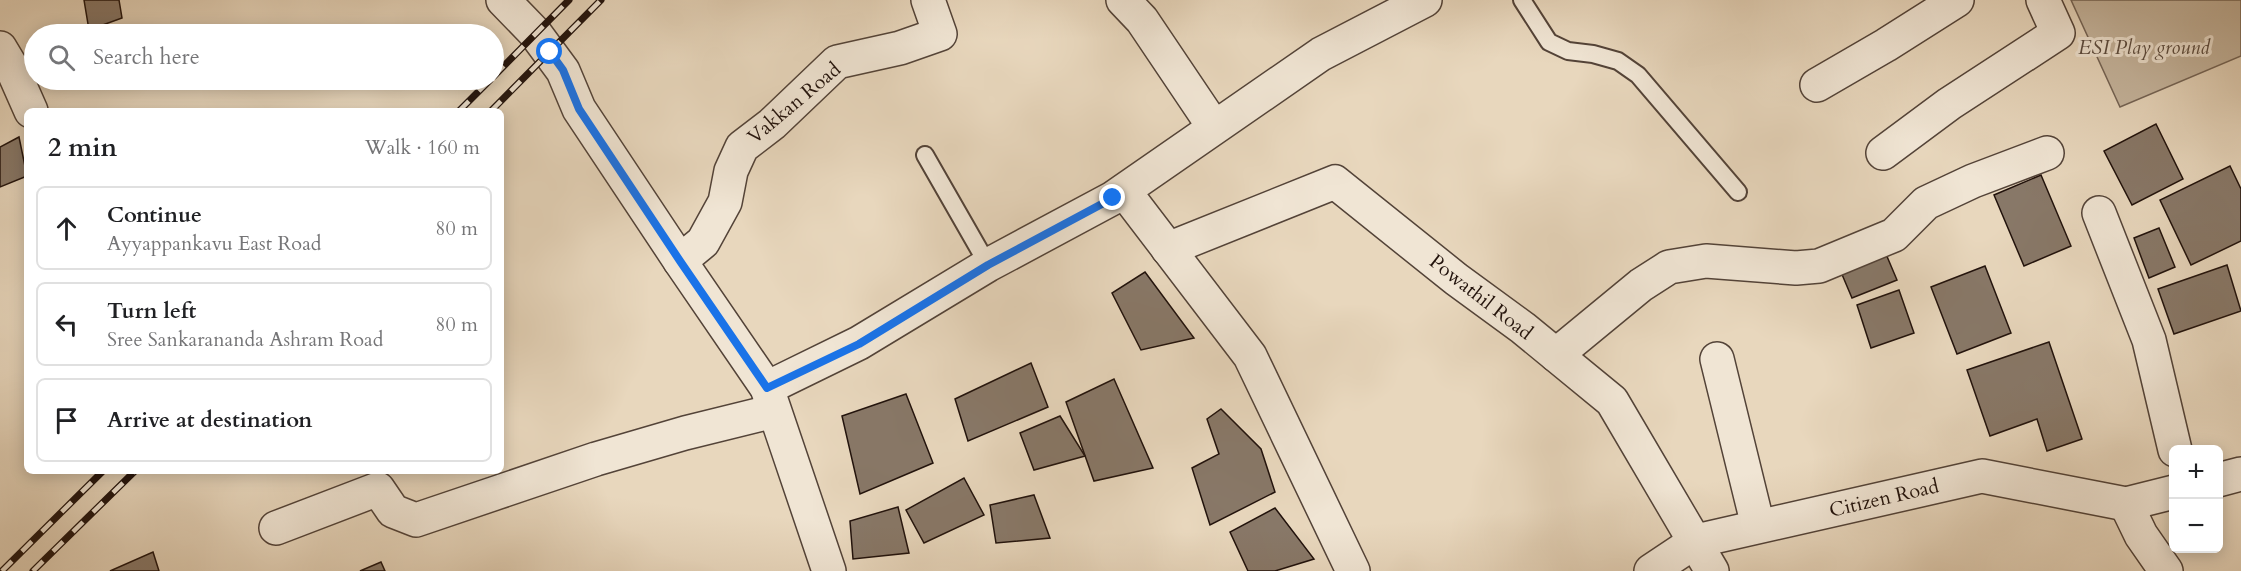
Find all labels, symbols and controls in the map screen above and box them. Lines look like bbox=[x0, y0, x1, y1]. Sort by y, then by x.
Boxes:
search box bbox=[24, 24, 504, 90]
park label: ESI Play ground bbox=[2078, 34, 2211, 61]
route start bbox=[536, 38, 562, 64]
icon: search bbox=[45, 41, 78, 74]
text: Search here bbox=[93, 42, 200, 72]
street label: Vakkan Road bbox=[742, 56, 847, 150]
text: 2 min bbox=[48, 130, 117, 165]
text: Walk · 160 m bbox=[365, 134, 480, 161]
route end bbox=[1099, 184, 1125, 210]
text: Continue bbox=[107, 200, 202, 230]
icon: ahead bbox=[50, 212, 83, 245]
text: 80 m bbox=[435, 215, 478, 242]
text: Ayyappankavu East Road bbox=[107, 230, 321, 257]
street label: Powathil Road bbox=[1424, 248, 1539, 346]
text: Turn left bbox=[107, 296, 196, 326]
icon: left bbox=[50, 308, 83, 341]
text: 80 m bbox=[435, 311, 478, 338]
text: Sree Sankarananda Ashram Road bbox=[107, 326, 383, 353]
icon: arrive bbox=[50, 404, 83, 437]
text: Arrive at destination bbox=[107, 405, 312, 435]
map controls bbox=[2169, 445, 2223, 553]
button: + bbox=[2169, 445, 2223, 499]
street label: Citizen Road bbox=[1827, 472, 1942, 524]
button: − bbox=[2169, 499, 2223, 553]

